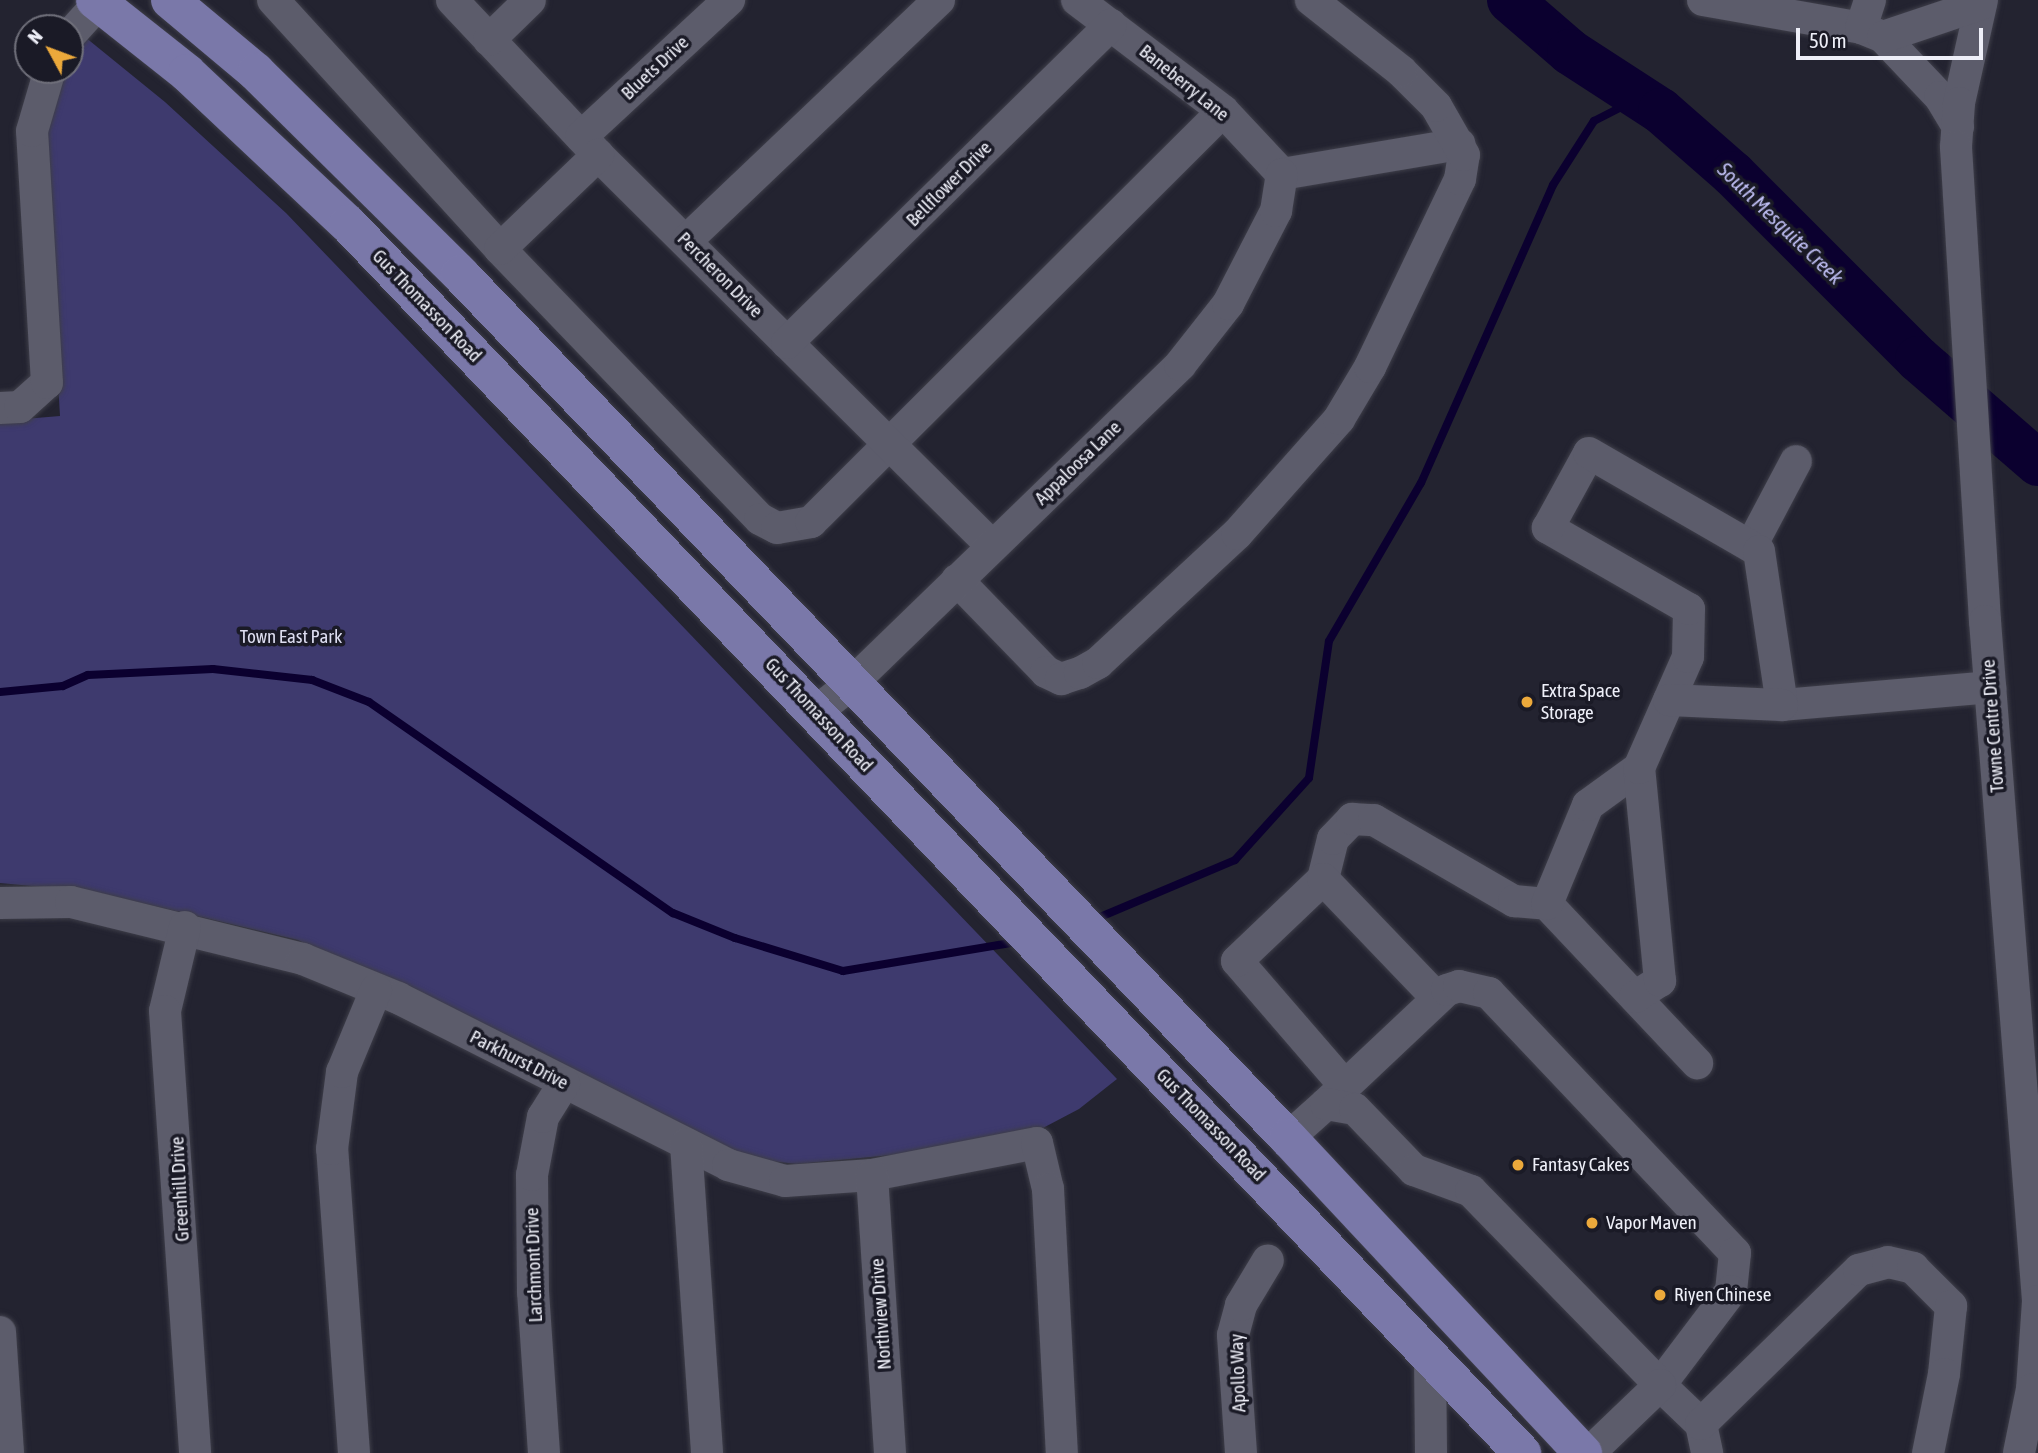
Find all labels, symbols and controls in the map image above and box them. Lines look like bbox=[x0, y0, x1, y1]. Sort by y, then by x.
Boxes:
north arrow bbox=[14, 14, 84, 84]
scale bar bbox=[1800, 14, 1987, 58]
text: N bbox=[23, 25, 47, 48]
text: 50 m bbox=[1809, 28, 1847, 52]
street label: Bluets Drive bbox=[617, 31, 693, 105]
street label: Baneberry Lane bbox=[1134, 40, 1234, 126]
street label: Bellflower Drive bbox=[902, 137, 996, 231]
water label: South Mesquite Creek bbox=[1713, 157, 1849, 289]
street label: Percheron Drive bbox=[673, 228, 767, 322]
street label: Gus Thomasson Road bbox=[368, 245, 486, 367]
street label: Appaloosa Lane bbox=[1030, 416, 1126, 510]
park label: Town East Park bbox=[240, 626, 342, 648]
street label: Gus Thomasson Road bbox=[760, 653, 878, 777]
street label: Towne Centre Drive bbox=[1977, 659, 2009, 793]
place label: Extra Space Storage bbox=[1541, 680, 1620, 724]
marker: Extra Space Storage bbox=[1519, 694, 1535, 710]
street label: Parkhurst Drive bbox=[466, 1025, 572, 1095]
street label: Gus Thomasson Road bbox=[1152, 1064, 1270, 1186]
street label: Greenhill Drive bbox=[166, 1136, 194, 1242]
place label: Fantasy Cakes bbox=[1532, 1154, 1629, 1176]
marker: Fantasy Cakes bbox=[1510, 1157, 1526, 1173]
street label: Larchmont Drive bbox=[521, 1207, 547, 1323]
place label: Vapor Maven bbox=[1606, 1212, 1697, 1234]
marker: Vapor Maven bbox=[1584, 1215, 1600, 1231]
street label: Northview Drive bbox=[866, 1257, 896, 1371]
place label: Riyen Chinese bbox=[1674, 1284, 1771, 1306]
marker: Riyen Chinese bbox=[1652, 1287, 1668, 1303]
street label: Apollo Way bbox=[1225, 1333, 1251, 1413]

